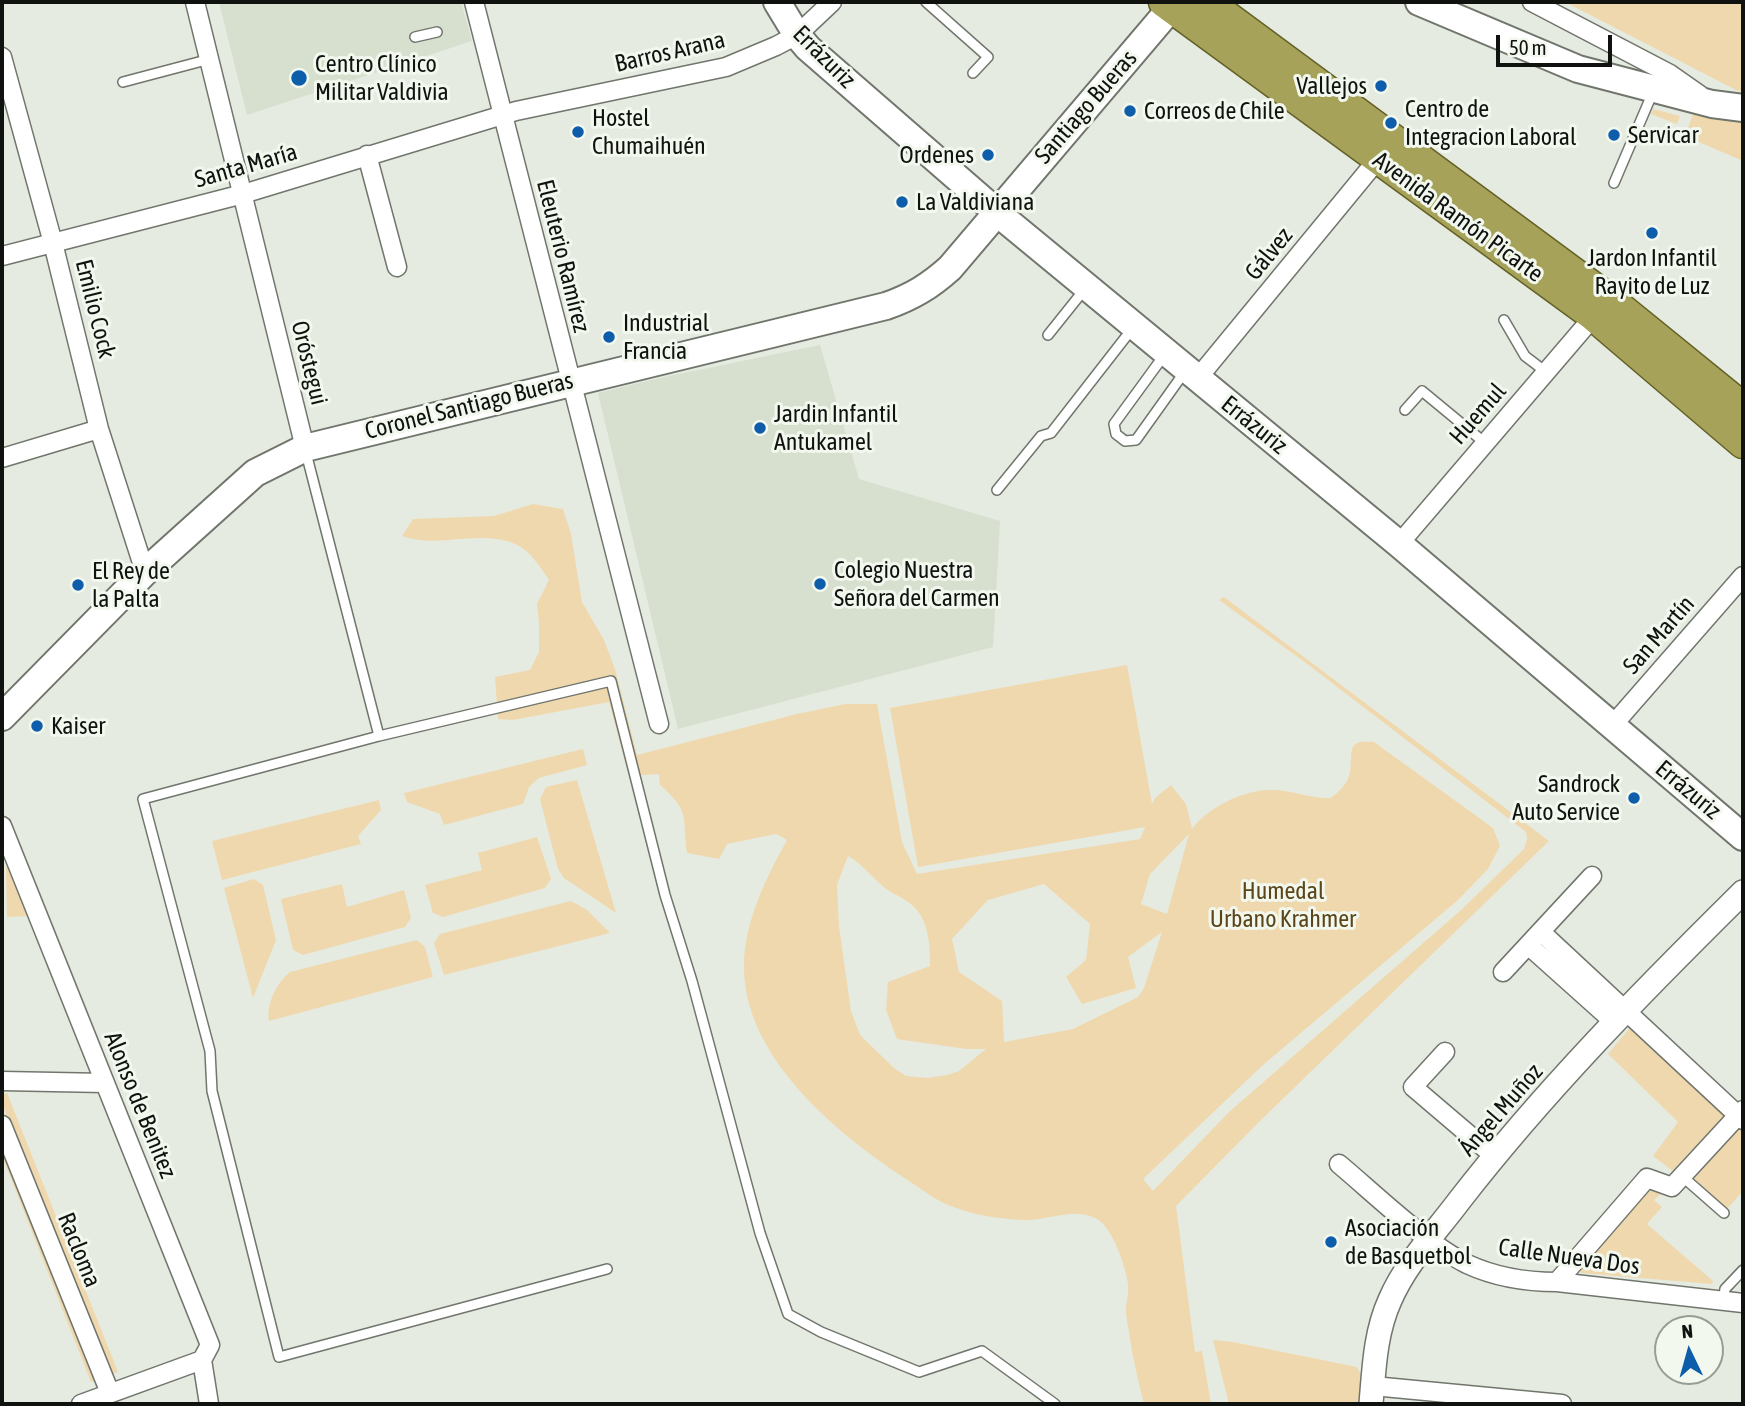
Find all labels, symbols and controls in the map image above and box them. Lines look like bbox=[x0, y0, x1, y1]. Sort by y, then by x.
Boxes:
street label: Errázuriz bbox=[787, 20, 861, 94]
scale bar bbox=[1500, 21, 1616, 65]
street label: Barros Arana bbox=[612, 25, 728, 79]
text: 50 m bbox=[1509, 35, 1547, 59]
street label: Santiago Bueras bbox=[1029, 44, 1143, 170]
place label: Centro Clínico Militar Valdivia bbox=[315, 50, 449, 106]
marker: Centro Clínico Militar Valdivia bbox=[289, 68, 309, 88]
place label: Vallejos bbox=[1296, 72, 1367, 100]
marker: Vallejos bbox=[1373, 78, 1389, 94]
place label: Centro de Integracion Laboral bbox=[1405, 95, 1576, 151]
place label: Correos de Chile bbox=[1144, 97, 1285, 125]
marker: Correos de Chile bbox=[1122, 103, 1138, 119]
place label: Hostel Chumaihuén bbox=[592, 104, 706, 160]
marker: Centro de Integracion Laboral bbox=[1383, 115, 1399, 131]
place label: Servicar bbox=[1628, 121, 1699, 149]
marker: Hostel Chumaihuén bbox=[570, 124, 586, 140]
marker: Servicar bbox=[1606, 127, 1622, 143]
street label: Santa María bbox=[191, 138, 301, 194]
place label: Ordenes bbox=[900, 141, 974, 169]
street label: Avenida Ramón Picarte bbox=[1367, 146, 1549, 288]
marker: Ordenes bbox=[980, 147, 996, 163]
street label: Eleuterio Ramírez bbox=[530, 177, 596, 335]
place label: La Valdiviana bbox=[916, 188, 1034, 216]
marker: La Valdiviana bbox=[894, 194, 910, 210]
street label: Gálvez bbox=[1239, 222, 1299, 286]
marker: Jardon Infantil Rayito de Luz bbox=[1644, 225, 1660, 241]
place label: Jardon Infantil Rayito de Luz bbox=[1587, 244, 1717, 300]
street label: Emilio Cock bbox=[69, 257, 121, 361]
place label: Industrial Francia bbox=[623, 309, 709, 365]
street label: Oróstegui bbox=[285, 318, 333, 408]
marker: Industrial Francia bbox=[601, 329, 617, 345]
street label: Coronel Santiago Bueras bbox=[362, 366, 576, 446]
street label: Huemul bbox=[1444, 378, 1512, 450]
street label: Errázuriz bbox=[1215, 390, 1293, 460]
place label: Jardin Infantil Antukamel bbox=[774, 400, 898, 456]
marker: Jardin Infantil Antukamel bbox=[752, 420, 768, 436]
place label: Colegio Nuestra Señora del Carmen bbox=[834, 556, 1000, 612]
place label: El Rey de la Palta bbox=[92, 557, 170, 613]
marker: Colegio Nuestra Señora del Carmen bbox=[812, 576, 828, 592]
marker: El Rey de la Palta bbox=[70, 577, 86, 593]
street label: San Martín bbox=[1617, 590, 1701, 680]
place label: Kaiser bbox=[51, 712, 105, 740]
marker: Kaiser bbox=[29, 718, 45, 734]
street label: Errázuriz bbox=[1649, 754, 1727, 826]
place label: Sandrock Auto Service bbox=[1512, 770, 1620, 826]
marker: Sandrock Auto Service bbox=[1626, 790, 1642, 806]
park label: Humedal Urbano Krahmer bbox=[1210, 877, 1356, 933]
street label: Alonso de Benitez bbox=[98, 1028, 182, 1182]
street label: Ángel Muñoz bbox=[1453, 1058, 1549, 1162]
street label: Racloma bbox=[51, 1209, 107, 1291]
place label: Asociación de Basquetbol bbox=[1345, 1214, 1471, 1270]
street label: Calle Nueva Dos bbox=[1497, 1233, 1641, 1281]
marker: Asociación de Basquetbol bbox=[1323, 1234, 1339, 1250]
north arrow bbox=[1654, 1315, 1724, 1385]
text: N bbox=[1681, 1320, 1694, 1343]

